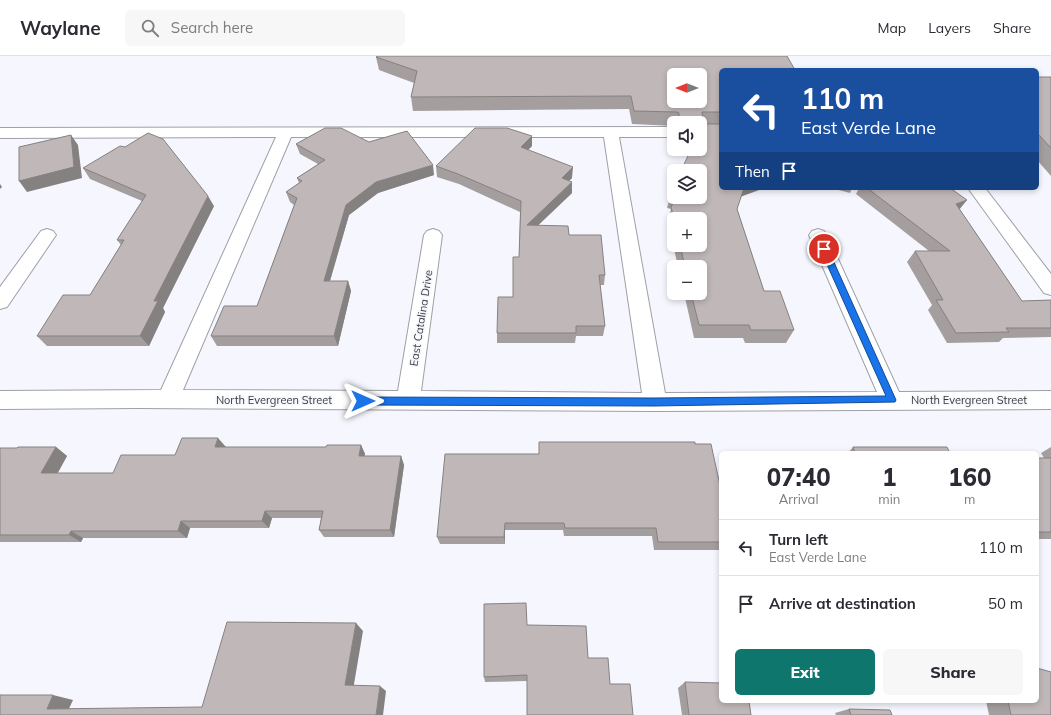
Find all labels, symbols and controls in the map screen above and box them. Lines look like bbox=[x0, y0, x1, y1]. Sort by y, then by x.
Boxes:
search box bbox=[125, 10, 405, 46]
text: Waylane bbox=[20, 16, 101, 40]
icon: search bbox=[139, 17, 161, 39]
text: Search here bbox=[171, 18, 253, 37]
text: Map bbox=[877, 19, 906, 37]
text: Layers bbox=[928, 19, 971, 37]
text: Share bbox=[993, 19, 1031, 37]
north arrow bbox=[667, 68, 707, 108]
map controls bbox=[667, 68, 707, 300]
text: 110 m bbox=[801, 81, 884, 116]
icon: left bbox=[735, 84, 787, 136]
button: sound bbox=[667, 116, 707, 156]
text: East Verde Lane bbox=[801, 116, 936, 139]
icon: arrive bbox=[778, 160, 800, 182]
text: Then bbox=[735, 162, 770, 181]
button: layers bbox=[667, 164, 707, 204]
button: + bbox=[667, 212, 707, 252]
pin bbox=[807, 232, 841, 266]
icon: arrive bbox=[813, 238, 835, 260]
button: − bbox=[667, 260, 707, 300]
street label: East Catalina Drive bbox=[406, 269, 436, 367]
position arrow bbox=[342, 380, 384, 422]
street label: North Evergreen Street bbox=[216, 393, 332, 407]
street label: North Evergreen Street bbox=[911, 393, 1027, 407]
text: 07:40 bbox=[767, 462, 831, 492]
text: 1 bbox=[882, 462, 897, 492]
text: 160 bbox=[948, 462, 991, 492]
text: Arrival bbox=[779, 491, 819, 507]
text: min bbox=[878, 491, 900, 507]
text: m bbox=[964, 491, 975, 507]
text: Turn left bbox=[769, 530, 828, 549]
icon: left bbox=[735, 537, 757, 559]
text: 110 m bbox=[979, 538, 1023, 557]
text: East Verde Lane bbox=[769, 549, 867, 565]
icon: arrive bbox=[735, 593, 757, 615]
text: Arrive at destination bbox=[769, 594, 916, 613]
text: 50 m bbox=[988, 594, 1023, 613]
button: Exit bbox=[735, 649, 875, 695]
button: Share bbox=[883, 649, 1023, 695]

